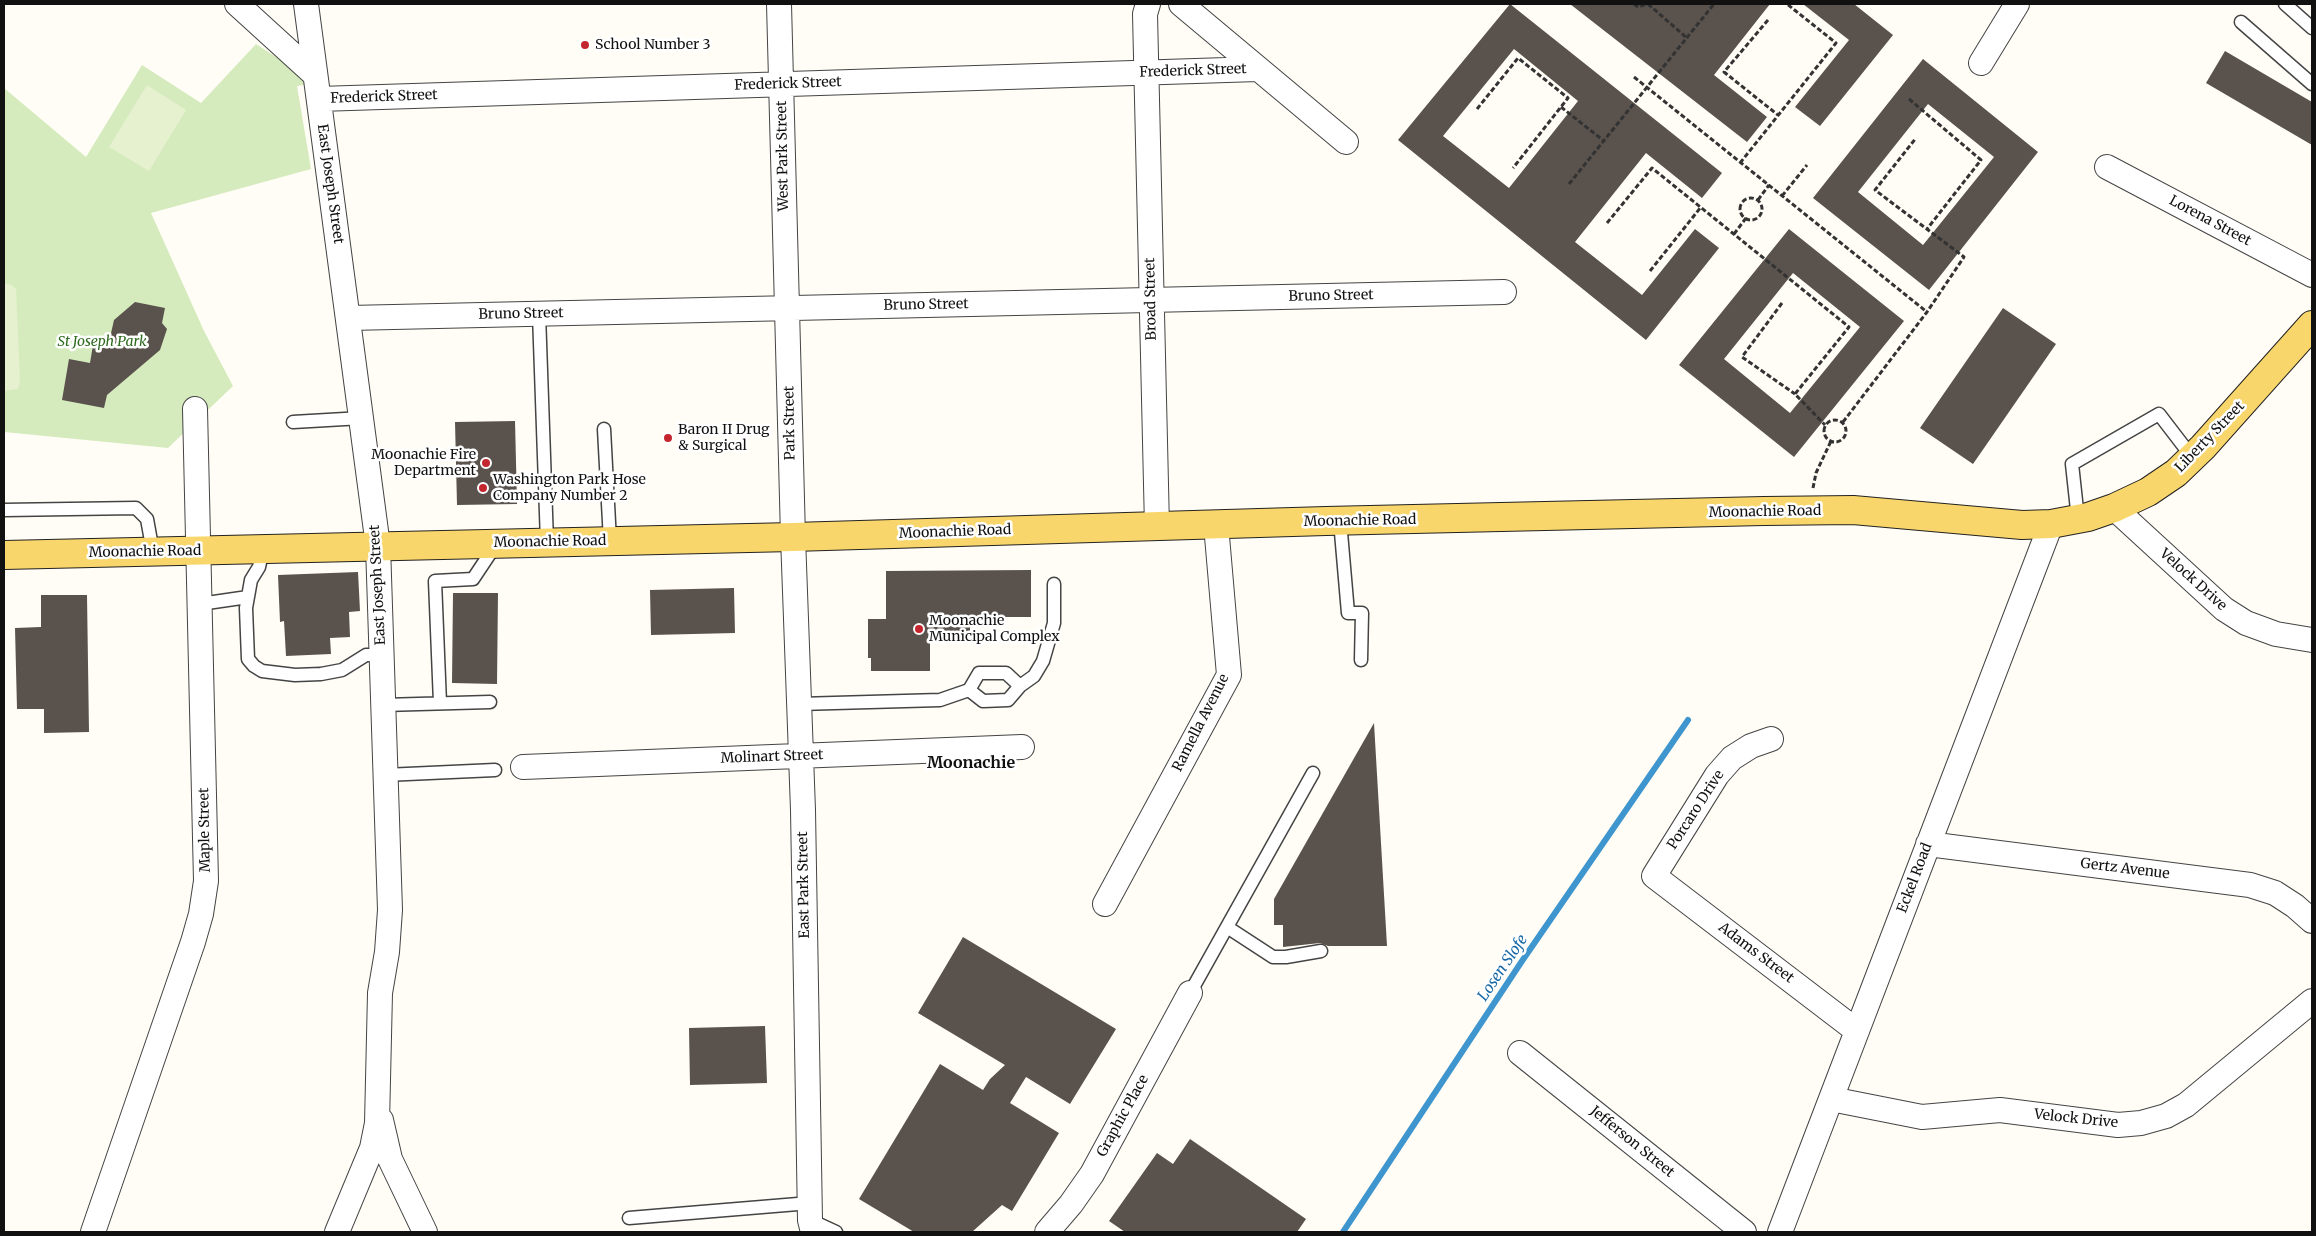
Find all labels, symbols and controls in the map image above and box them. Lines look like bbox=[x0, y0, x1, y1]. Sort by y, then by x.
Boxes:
place label: School Number 3 bbox=[595, 37, 711, 53]
marker: School Number 3 bbox=[579, 39, 591, 51]
street label: Frederick Street bbox=[1139, 61, 1247, 81]
street label: Frederick Street bbox=[734, 74, 842, 94]
street label: Frederick Street bbox=[330, 87, 438, 107]
street label: West Park Street bbox=[774, 100, 792, 212]
street label: East Joseph Street bbox=[313, 123, 347, 245]
street label: Lorena Street bbox=[2166, 192, 2254, 250]
street label: Broad Street bbox=[1142, 257, 1160, 341]
street label: Bruno Street bbox=[1288, 287, 1374, 305]
street label: Bruno Street bbox=[883, 296, 969, 314]
street label: Bruno Street bbox=[478, 305, 564, 323]
park label: St Joseph Park bbox=[57, 334, 147, 350]
street label: Park Street bbox=[781, 386, 799, 460]
street label: Liberty Street bbox=[2172, 398, 2248, 476]
place label: Baron II Drug & Surgical bbox=[678, 422, 770, 454]
marker: Baron II Drug & Surgical bbox=[662, 432, 674, 444]
place label: Moonachie Fire Department bbox=[371, 447, 476, 480]
marker: Moonachie Fire Department bbox=[480, 457, 492, 469]
place label: Washington Park Hose Company Number 2 bbox=[493, 472, 646, 504]
marker: Washington Park Hose Company Number 2 bbox=[477, 482, 489, 494]
street label: Moonachie Road bbox=[1709, 503, 1821, 521]
street label: Moonachie Road bbox=[1304, 512, 1416, 530]
street label: Moonachie Road bbox=[898, 522, 1012, 542]
street label: East Joseph Street bbox=[366, 524, 390, 646]
street label: Moonachie Road bbox=[494, 533, 606, 551]
street label: Moonachie Road bbox=[89, 543, 201, 561]
street label: Velock Drive bbox=[2156, 546, 2230, 614]
place label: Moonachie Municipal Complex bbox=[929, 613, 1060, 646]
marker: Moonachie Municipal Complex bbox=[913, 623, 925, 635]
street label: Ramella Avenue bbox=[1169, 671, 1233, 775]
street label: Molinart Street bbox=[720, 747, 824, 767]
district label: Moonachie bbox=[927, 753, 1015, 773]
street label: Porcaro Drive bbox=[1664, 767, 1728, 853]
street label: Maple Street bbox=[196, 788, 214, 872]
street label: East Park Street bbox=[795, 831, 813, 939]
street label: Eckel Road bbox=[1894, 841, 1936, 915]
street label: Gertz Avenue bbox=[2079, 855, 2171, 883]
street label: Adams Street bbox=[1715, 919, 1797, 987]
water label: Losen Slofe bbox=[1474, 931, 1532, 1005]
street label: Graphic Place bbox=[1094, 1072, 1152, 1160]
street label: Jefferson Street bbox=[1586, 1103, 1678, 1181]
street label: Velock Drive bbox=[2033, 1106, 2119, 1132]

